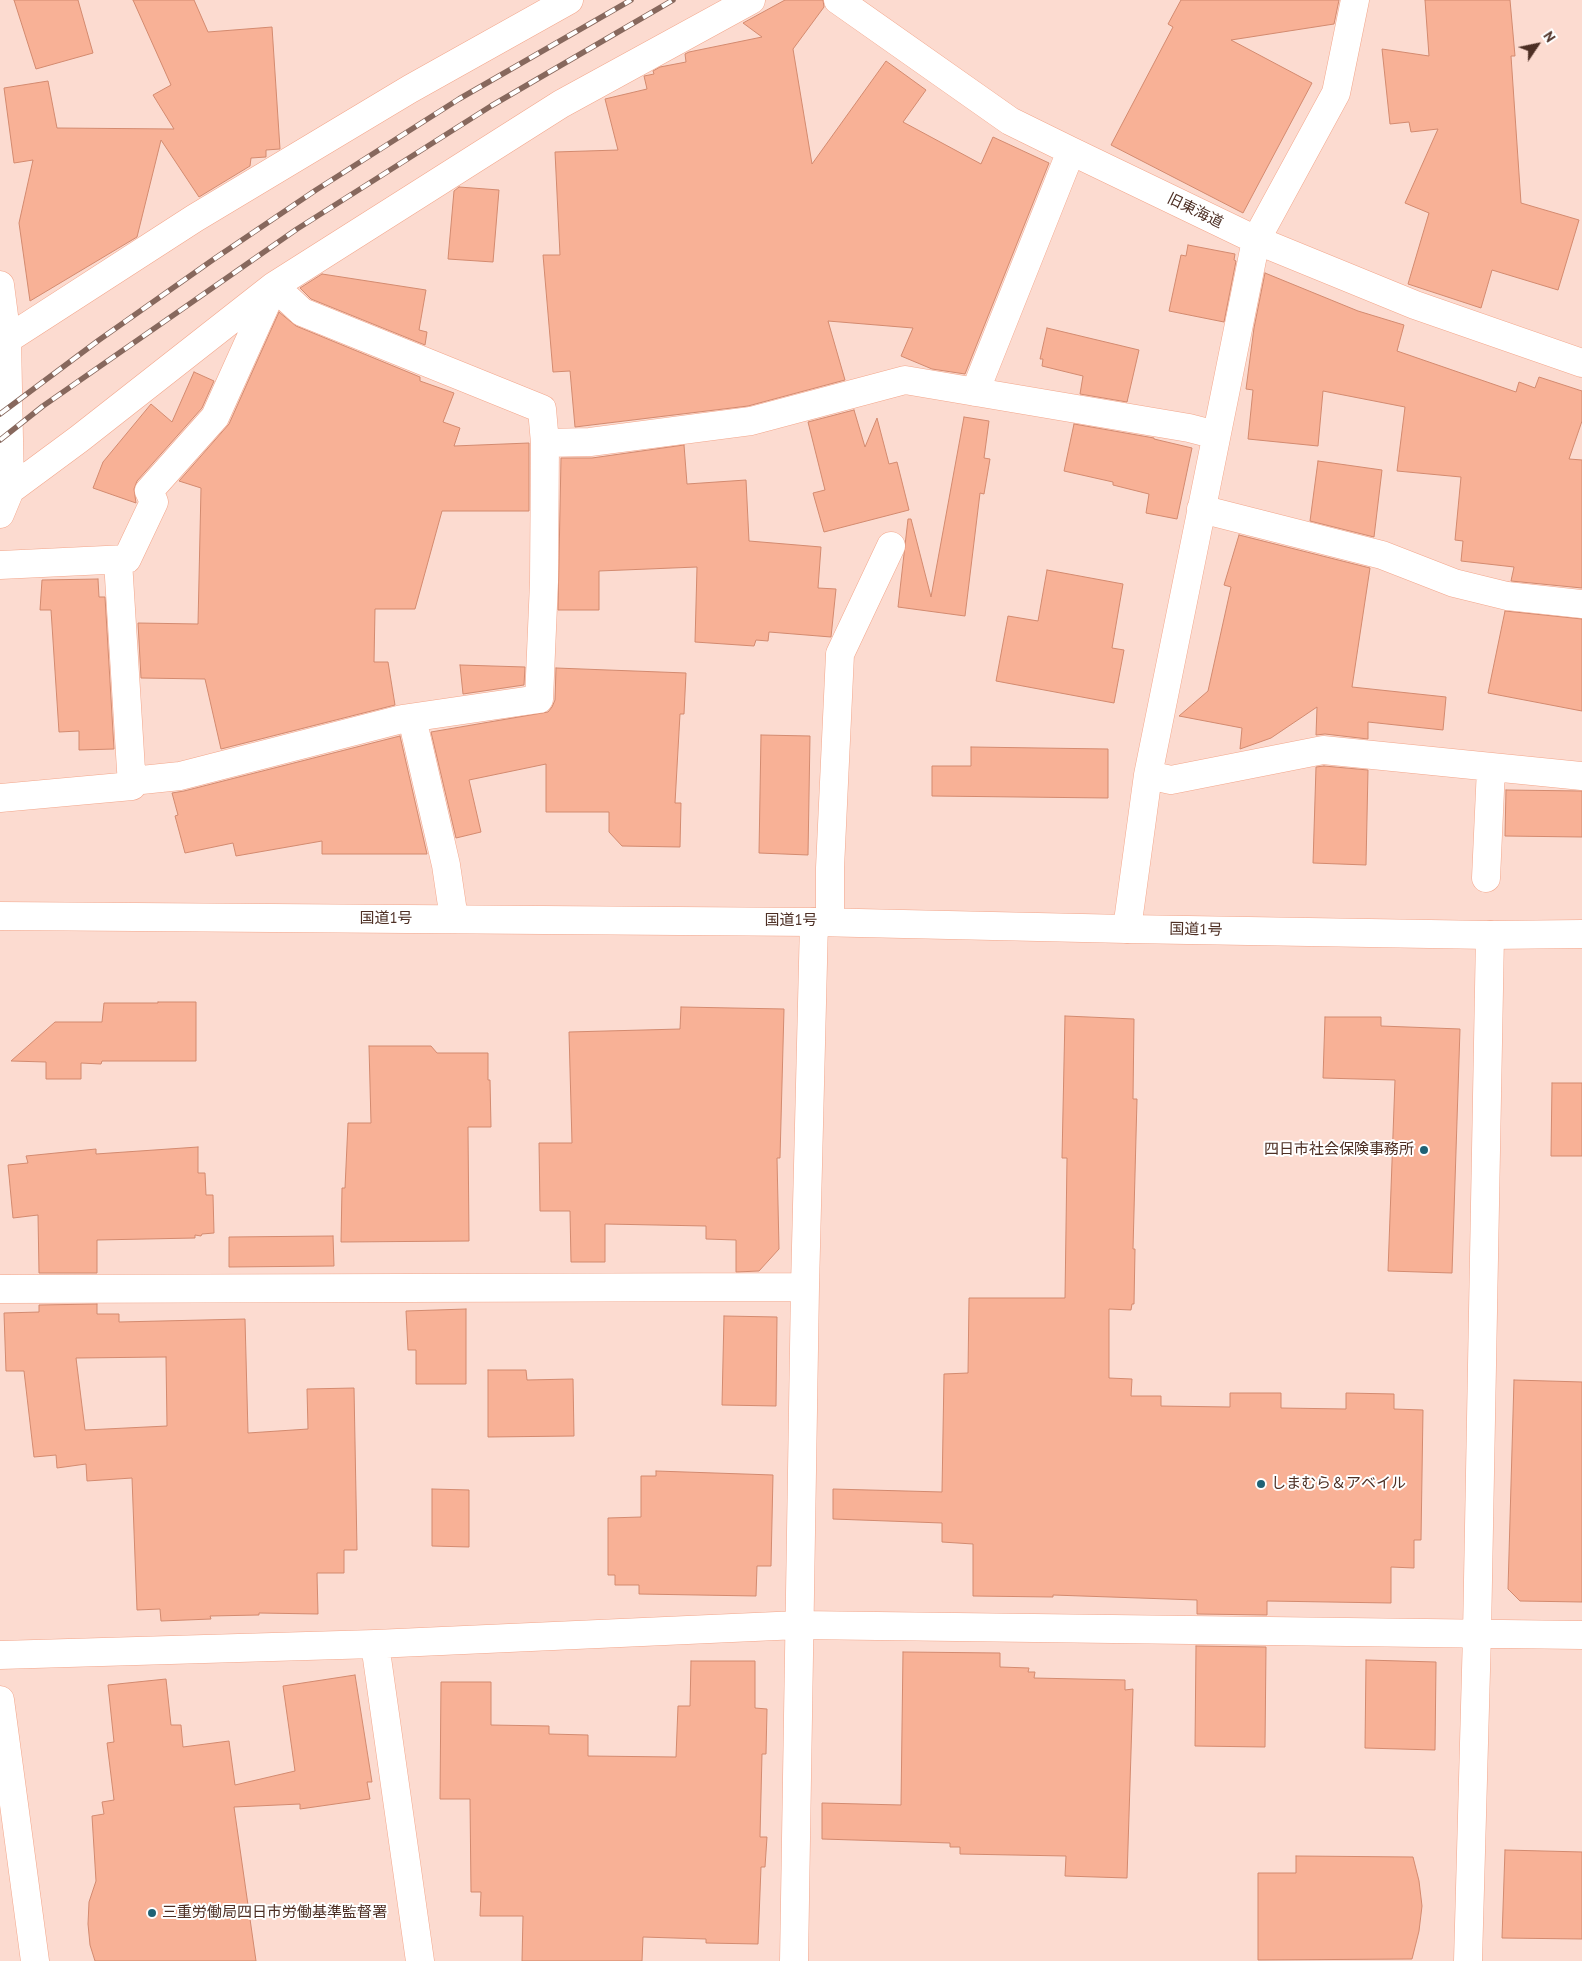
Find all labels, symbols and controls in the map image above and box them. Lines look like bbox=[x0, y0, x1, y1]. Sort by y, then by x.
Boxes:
north arrow bbox=[1512, 20, 1562, 70]
text: N bbox=[1539, 28, 1559, 45]
street label: 旧東海道 bbox=[1164, 190, 1226, 232]
street label: 国道1号 bbox=[359, 910, 413, 928]
street label: 国道1号 bbox=[764, 912, 818, 930]
street label: 国道1号 bbox=[1169, 921, 1223, 939]
place label: 四日市社会保険事務所 bbox=[1264, 1141, 1414, 1159]
marker: 四日市社会保険事務所 bbox=[1418, 1144, 1430, 1156]
place label: しまむら＆アベイル bbox=[1271, 1475, 1406, 1493]
marker: しまむら＆アベイル bbox=[1255, 1478, 1267, 1490]
place label: 三重労働局四日市労働基準監督署 bbox=[162, 1904, 387, 1922]
marker: 三重労働局四日市労働基準監督署 bbox=[146, 1907, 158, 1919]

